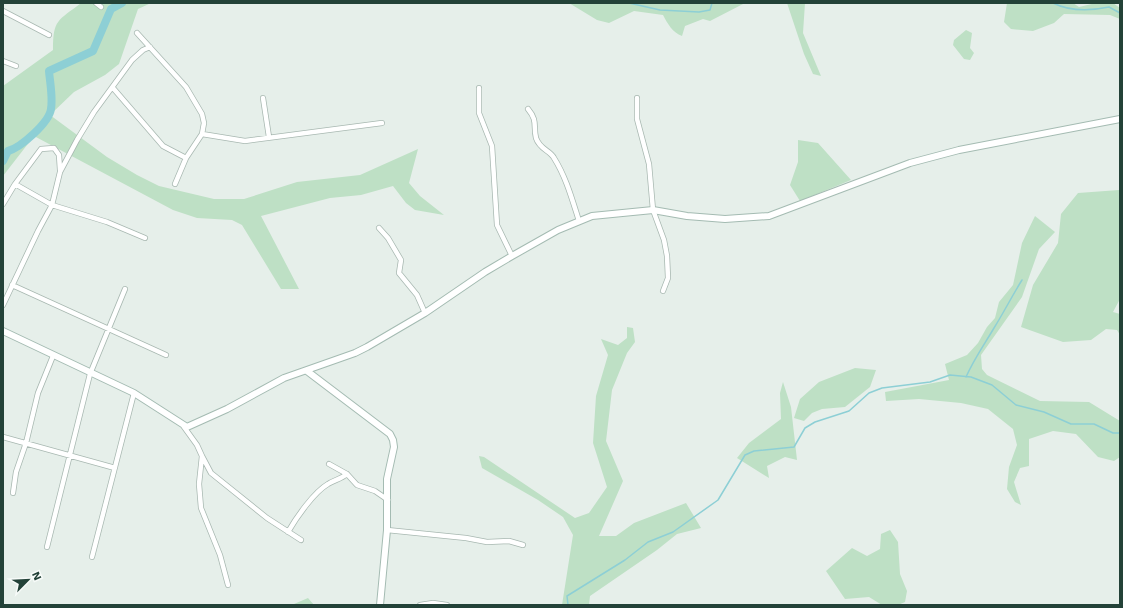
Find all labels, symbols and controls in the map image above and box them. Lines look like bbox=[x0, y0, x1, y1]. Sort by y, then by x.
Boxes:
north arrow bbox=[8, 560, 48, 600]
text: N bbox=[29, 570, 44, 583]

